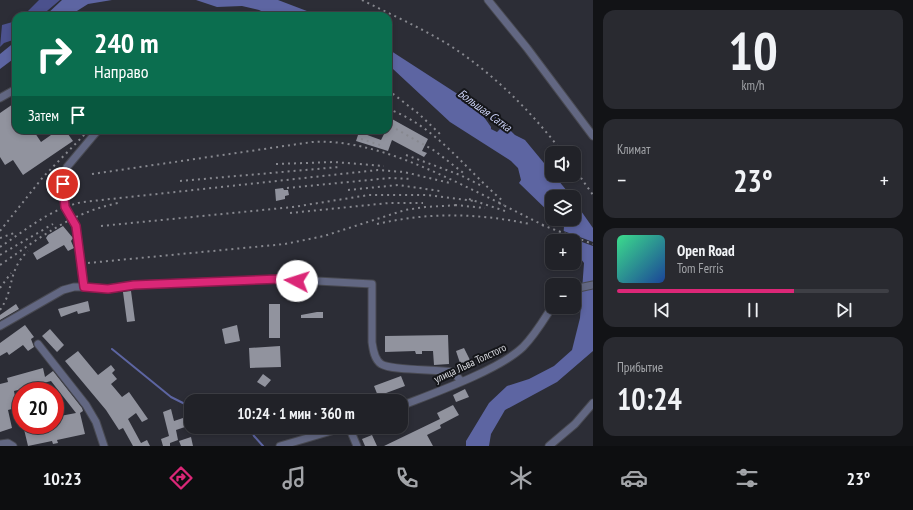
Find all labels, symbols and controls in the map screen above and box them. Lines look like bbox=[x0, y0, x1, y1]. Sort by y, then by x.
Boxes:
text: 10 bbox=[728, 17, 778, 84]
text: 240 m bbox=[94, 24, 158, 61]
icon: right bbox=[28, 28, 80, 80]
text: Направо bbox=[94, 60, 149, 83]
text: km/h bbox=[741, 77, 765, 94]
water label: Большая Сатка bbox=[455, 86, 516, 135]
icon: arrive bbox=[67, 104, 89, 126]
text: Затем bbox=[28, 106, 59, 125]
text: Климат bbox=[617, 141, 650, 158]
map controls bbox=[545, 146, 581, 314]
button: sound bbox=[545, 146, 581, 182]
text: 23° bbox=[733, 161, 773, 200]
text: − bbox=[617, 166, 626, 194]
text: + bbox=[880, 166, 889, 194]
pin bbox=[46, 167, 80, 201]
icon: arrive bbox=[52, 173, 74, 195]
button: layers bbox=[545, 190, 581, 226]
button: + bbox=[545, 234, 581, 270]
text: Open Road bbox=[677, 241, 735, 260]
position arrow bbox=[276, 260, 318, 302]
text: Tom Ferris bbox=[677, 260, 723, 277]
button: − bbox=[545, 278, 581, 314]
icon: previous bbox=[651, 299, 673, 321]
icon: pause bbox=[742, 299, 764, 321]
icon: next bbox=[833, 299, 855, 321]
street label: улица Льва Толстого bbox=[432, 340, 509, 386]
text: Прибытие bbox=[617, 359, 663, 376]
text: 10:24 bbox=[617, 379, 682, 418]
speed limit sign: 20 bbox=[12, 382, 64, 434]
text: 10:24 · 1 мин · 360 m bbox=[237, 404, 355, 423]
icon: directions bbox=[167, 464, 195, 492]
icon: music bbox=[280, 464, 308, 492]
icon: phone bbox=[393, 464, 421, 492]
icon: climate bbox=[507, 464, 535, 492]
icon: car bbox=[620, 464, 648, 492]
icon: filters bbox=[733, 464, 761, 492]
text: 10:23 bbox=[43, 467, 82, 490]
text: 23° bbox=[847, 467, 870, 490]

